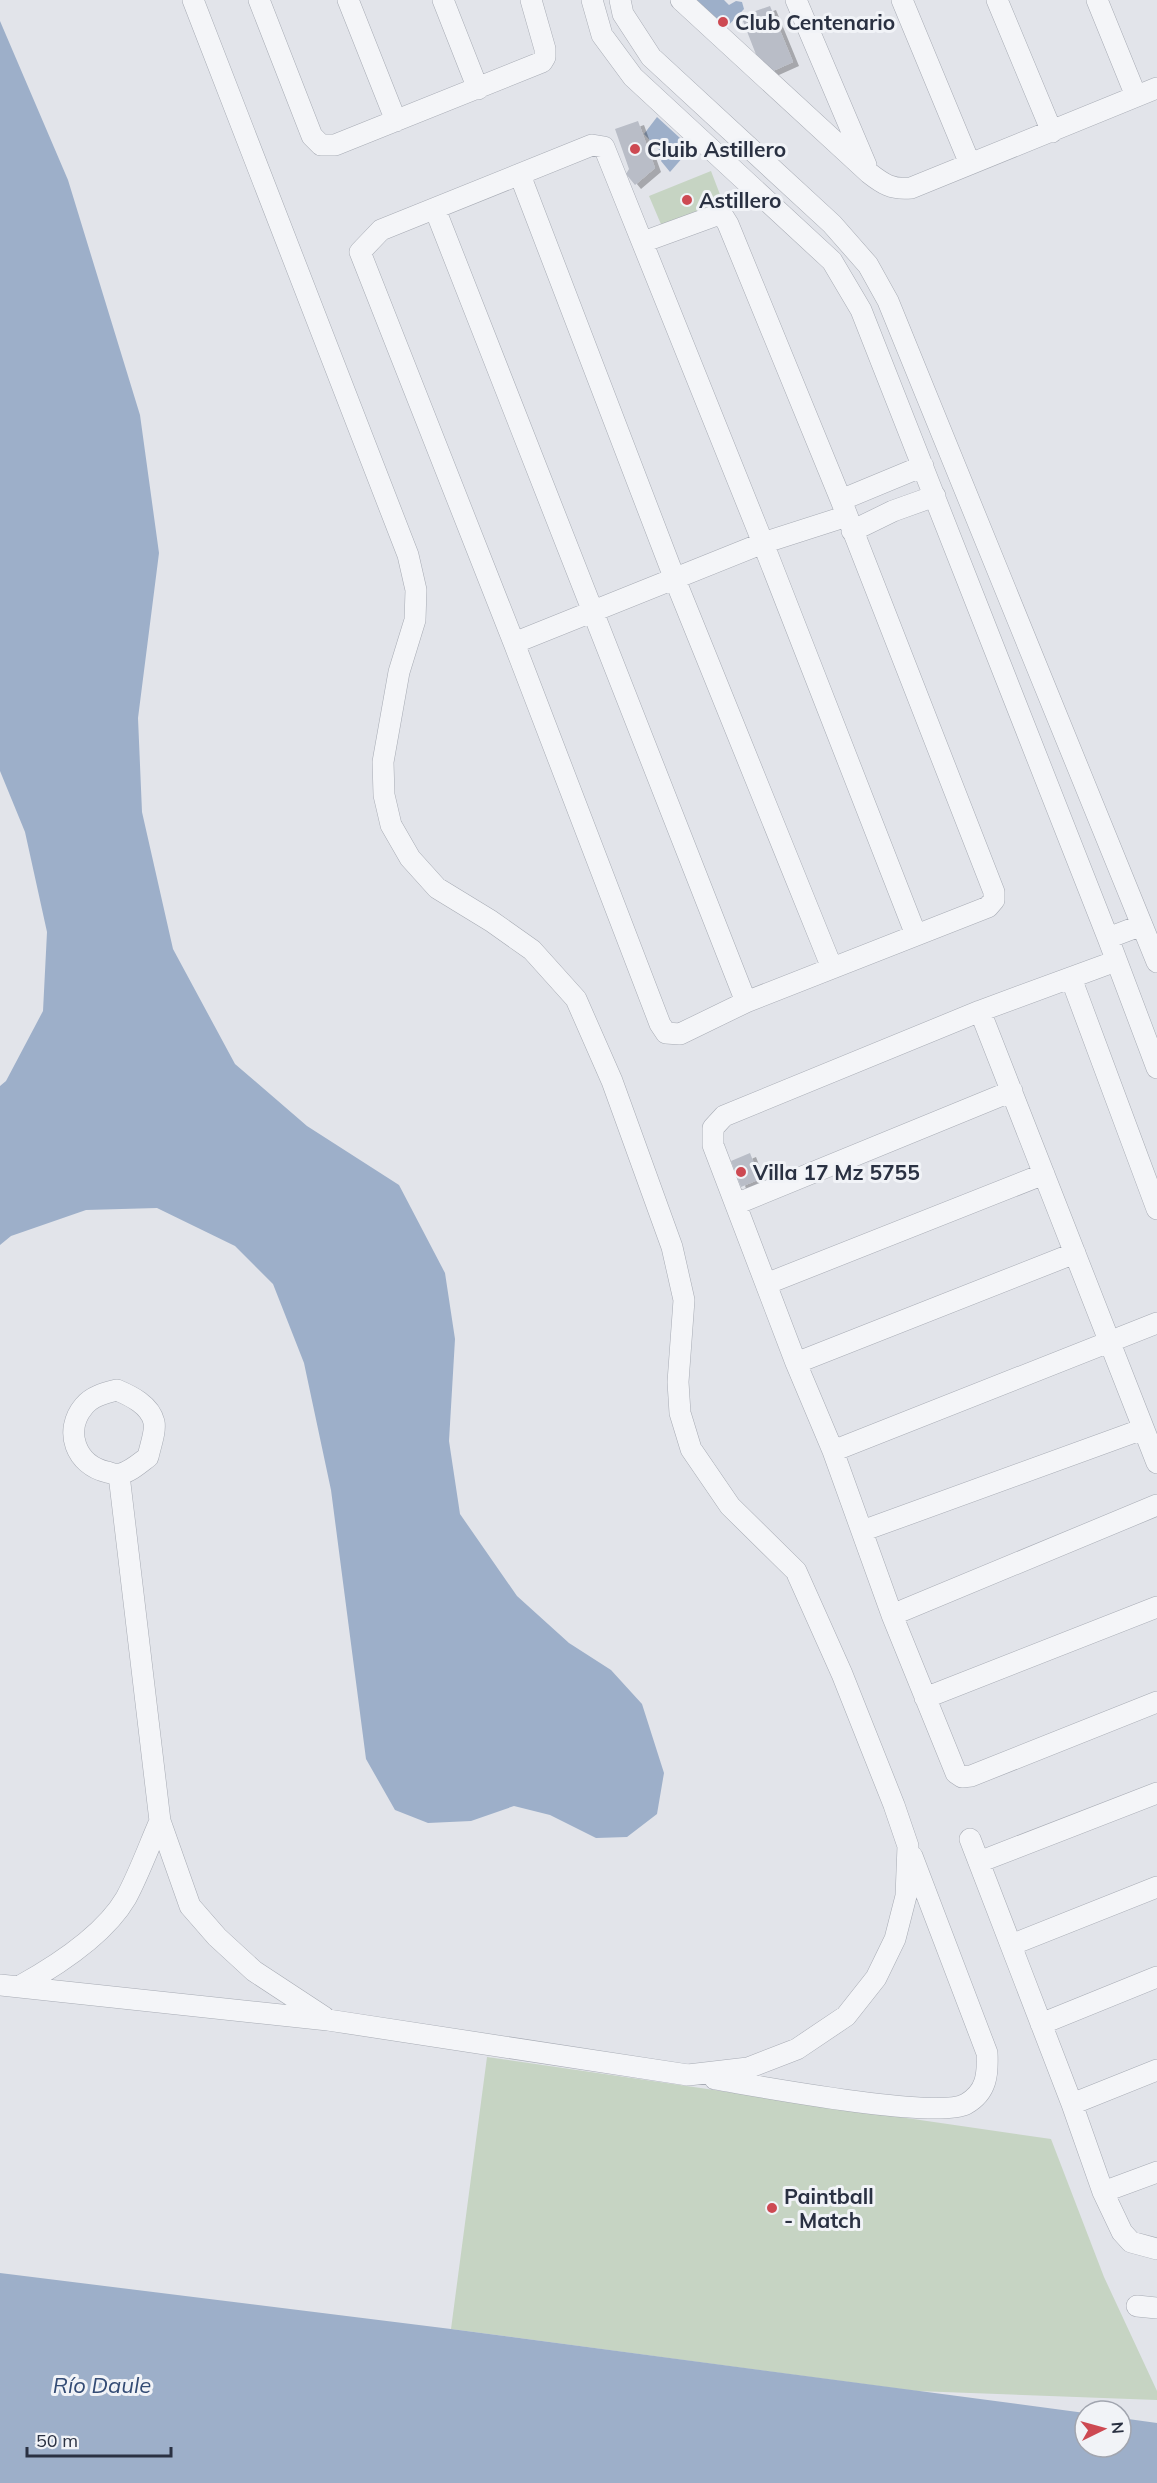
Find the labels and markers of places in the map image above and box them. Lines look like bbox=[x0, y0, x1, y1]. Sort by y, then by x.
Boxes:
place label: Club Centenario bbox=[735, 9, 895, 35]
marker: Club Centenario bbox=[716, 15, 730, 29]
place label: Cluib Astillero bbox=[647, 136, 786, 162]
marker: Cluib Astillero bbox=[628, 142, 642, 156]
place label: Astillero bbox=[699, 187, 781, 213]
marker: Astillero bbox=[680, 193, 694, 207]
place label: Villa 17 Mz 5755 bbox=[752, 1159, 920, 1185]
marker: Villa 17 Mz 5755 bbox=[734, 1165, 748, 1179]
place label: Paintball - Match bbox=[784, 2183, 874, 2233]
marker: Paintball - Match bbox=[765, 2201, 779, 2215]

